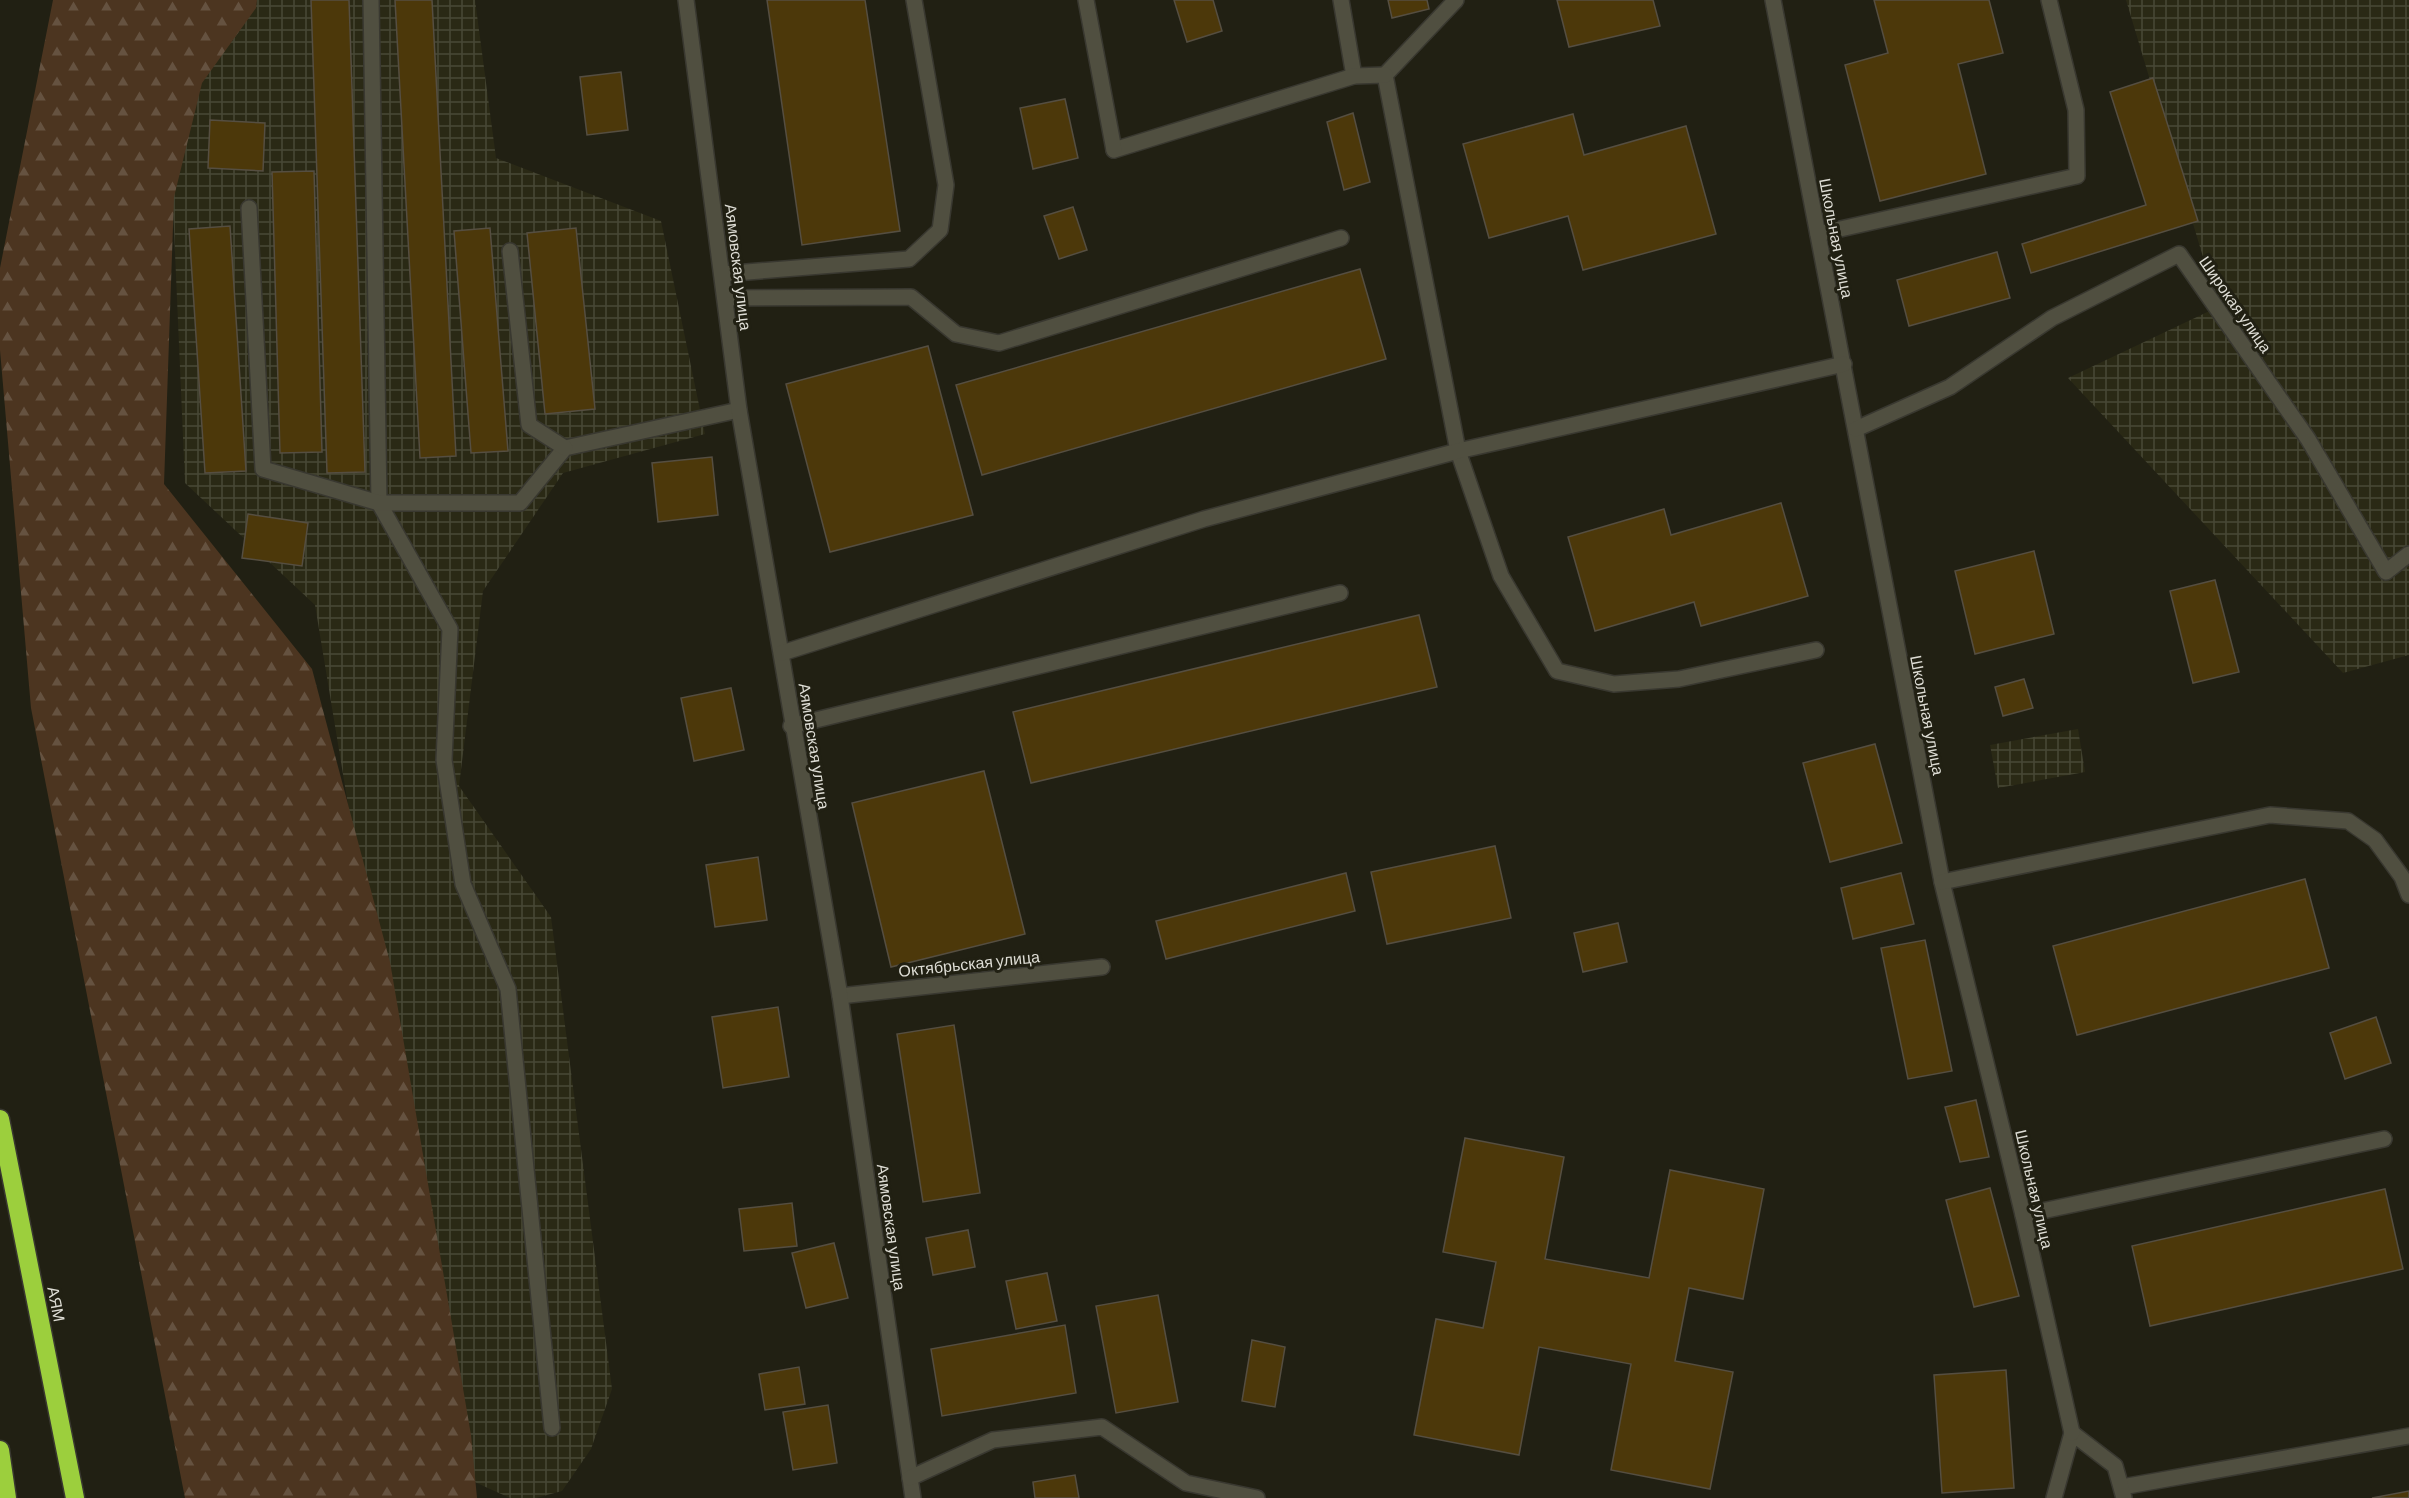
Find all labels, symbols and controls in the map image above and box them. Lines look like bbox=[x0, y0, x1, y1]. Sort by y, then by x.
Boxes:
street label: Школьная улица bbox=[1816, 176, 1858, 300]
street label: Аямовская улица bbox=[722, 202, 756, 332]
street label: Широкая улица bbox=[2196, 252, 2276, 356]
street label: Школьная улица bbox=[1907, 653, 1949, 777]
street label: Аямовская улица bbox=[796, 681, 834, 811]
street label: Октябрьская улица bbox=[897, 946, 1041, 980]
street label: Школьная улица bbox=[2012, 1128, 2058, 1250]
street label: Аямовская улица bbox=[874, 1162, 910, 1292]
street label: АЯМ bbox=[44, 1285, 70, 1323]

